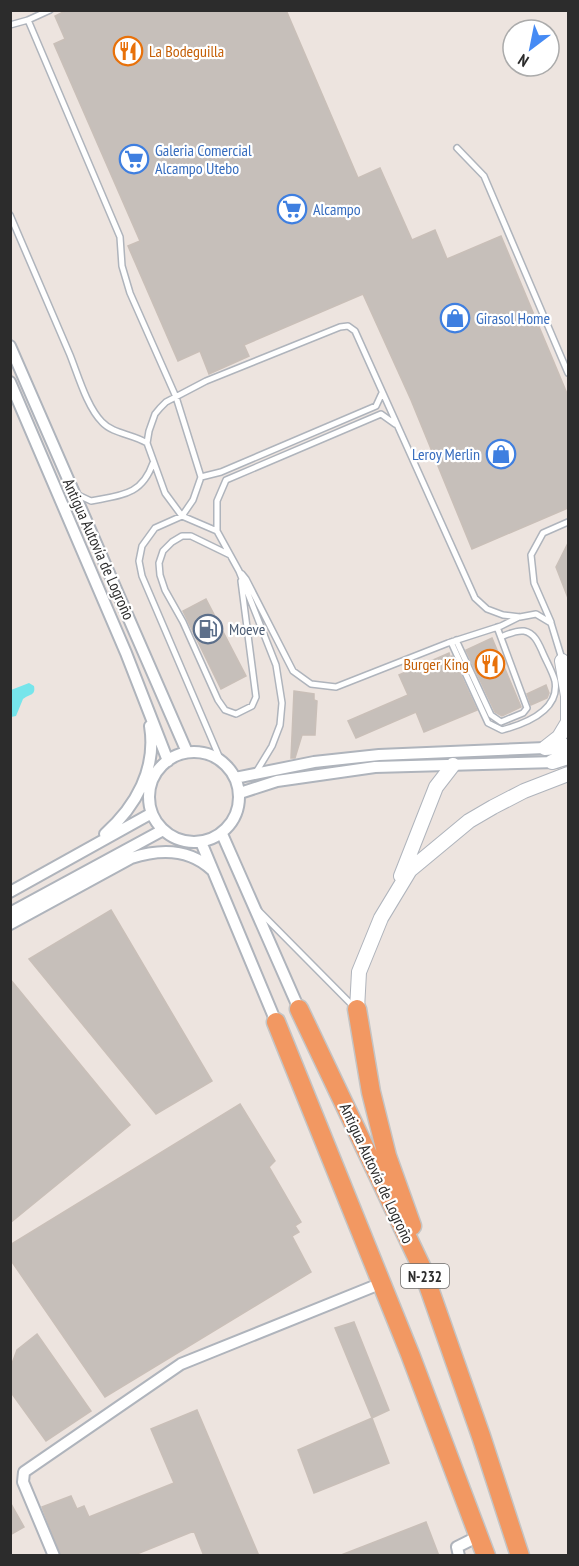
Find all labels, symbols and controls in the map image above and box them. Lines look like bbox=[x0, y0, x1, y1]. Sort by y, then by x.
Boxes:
north arrow bbox=[501, 18, 561, 78]
restaurant icon: La Bodeguilla bbox=[112, 35, 144, 67]
place label: La Bodeguilla bbox=[149, 41, 224, 61]
text: N bbox=[514, 50, 532, 71]
place label: Galeria Comercial Alcampo Utebo bbox=[155, 140, 252, 178]
supermarket icon: Galeria Comercial Alcampo Utebo bbox=[118, 143, 150, 175]
supermarket icon: Alcampo bbox=[276, 193, 308, 225]
place label: Alcampo bbox=[313, 199, 361, 219]
shop icon: Girasol Home bbox=[439, 302, 471, 334]
place label: Girasol Home bbox=[476, 308, 550, 328]
shop icon: Leroy Merlin bbox=[485, 438, 517, 470]
place label: Leroy Merlin bbox=[412, 444, 480, 464]
street label: Antigua Autovía de Logroño bbox=[59, 475, 139, 623]
fuel station icon: Moeve bbox=[192, 613, 224, 645]
place label: Moeve bbox=[229, 619, 265, 639]
restaurant icon: Burger King bbox=[474, 648, 506, 680]
place label: Burger King bbox=[404, 654, 469, 674]
street label: Antigua Autovía de Logroño bbox=[336, 1100, 418, 1246]
road number: N-232 bbox=[401, 1264, 449, 1288]

